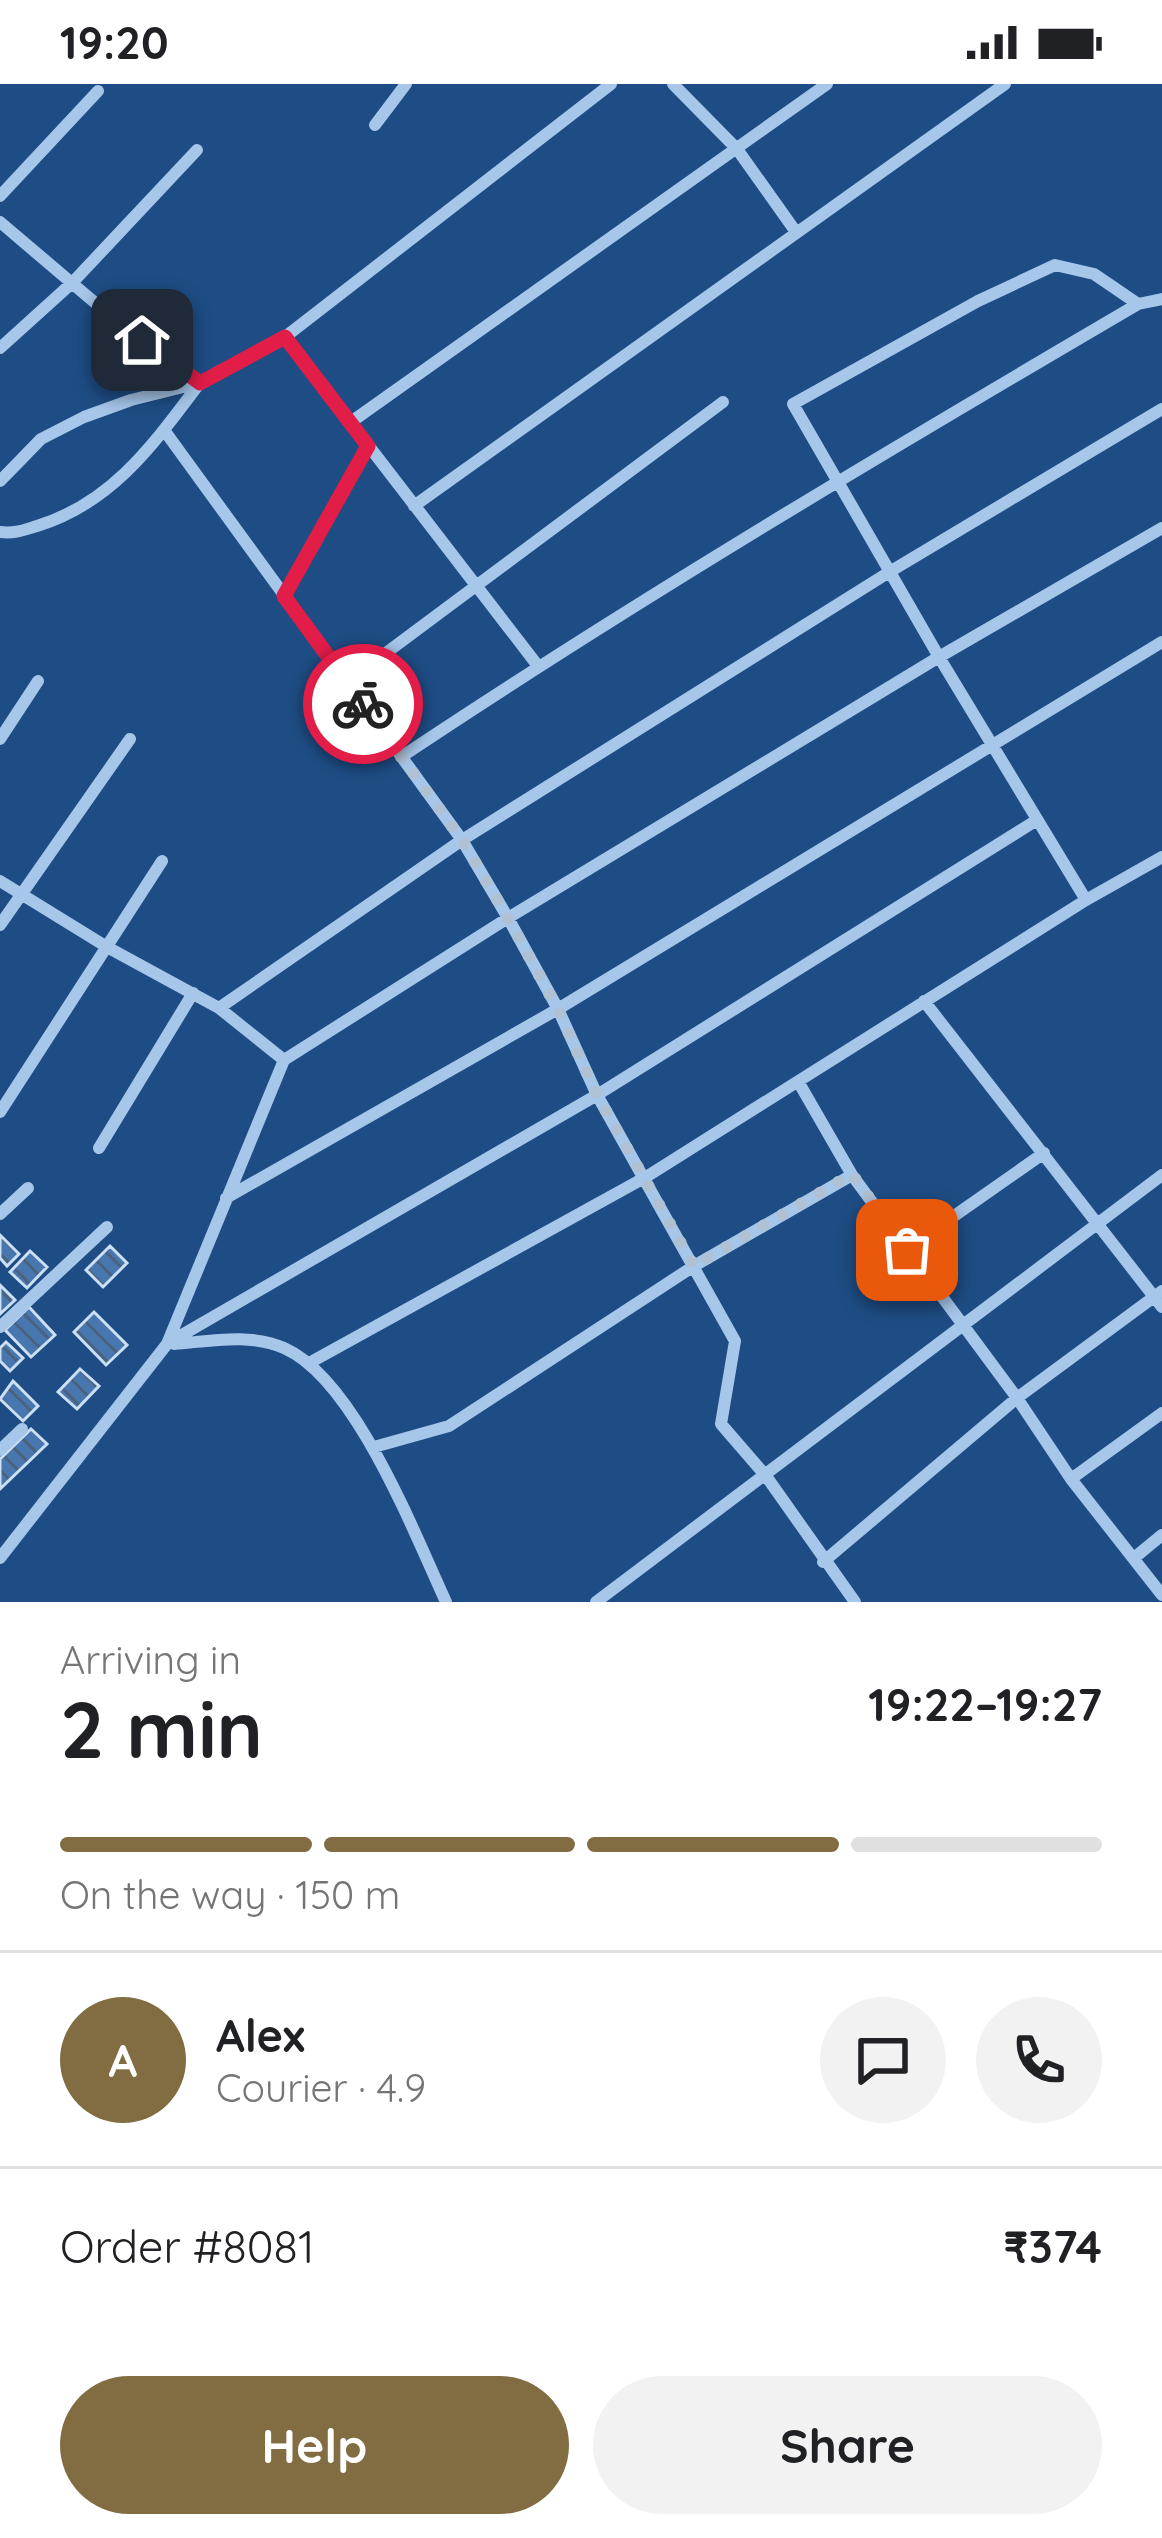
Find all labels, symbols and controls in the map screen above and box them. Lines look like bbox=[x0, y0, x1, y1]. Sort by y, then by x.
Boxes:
text: 19:20 bbox=[60, 14, 169, 70]
pin bbox=[91, 289, 193, 391]
icon: home bbox=[109, 307, 175, 373]
courier bbox=[303, 644, 423, 764]
icon: bike bbox=[330, 671, 396, 737]
pin bbox=[856, 1199, 958, 1301]
icon: bag bbox=[874, 1217, 940, 1283]
text: Arriving in bbox=[60, 1635, 241, 1684]
text: 19:22–19:27 bbox=[868, 1676, 1102, 1732]
text: 2 min bbox=[60, 1680, 263, 1778]
text: On the way · 150 m bbox=[60, 1870, 400, 1919]
button: chat bbox=[820, 1997, 946, 2123]
button: phone bbox=[976, 1997, 1102, 2123]
text: Alex bbox=[216, 2007, 305, 2063]
text: A bbox=[109, 2032, 137, 2088]
text: Courier · 4.9 bbox=[216, 2063, 426, 2112]
text: Order #8081 bbox=[60, 2218, 315, 2274]
text: ₹374 bbox=[1004, 2218, 1102, 2274]
button: Help bbox=[60, 2376, 569, 2514]
button: Share bbox=[593, 2376, 1102, 2514]

